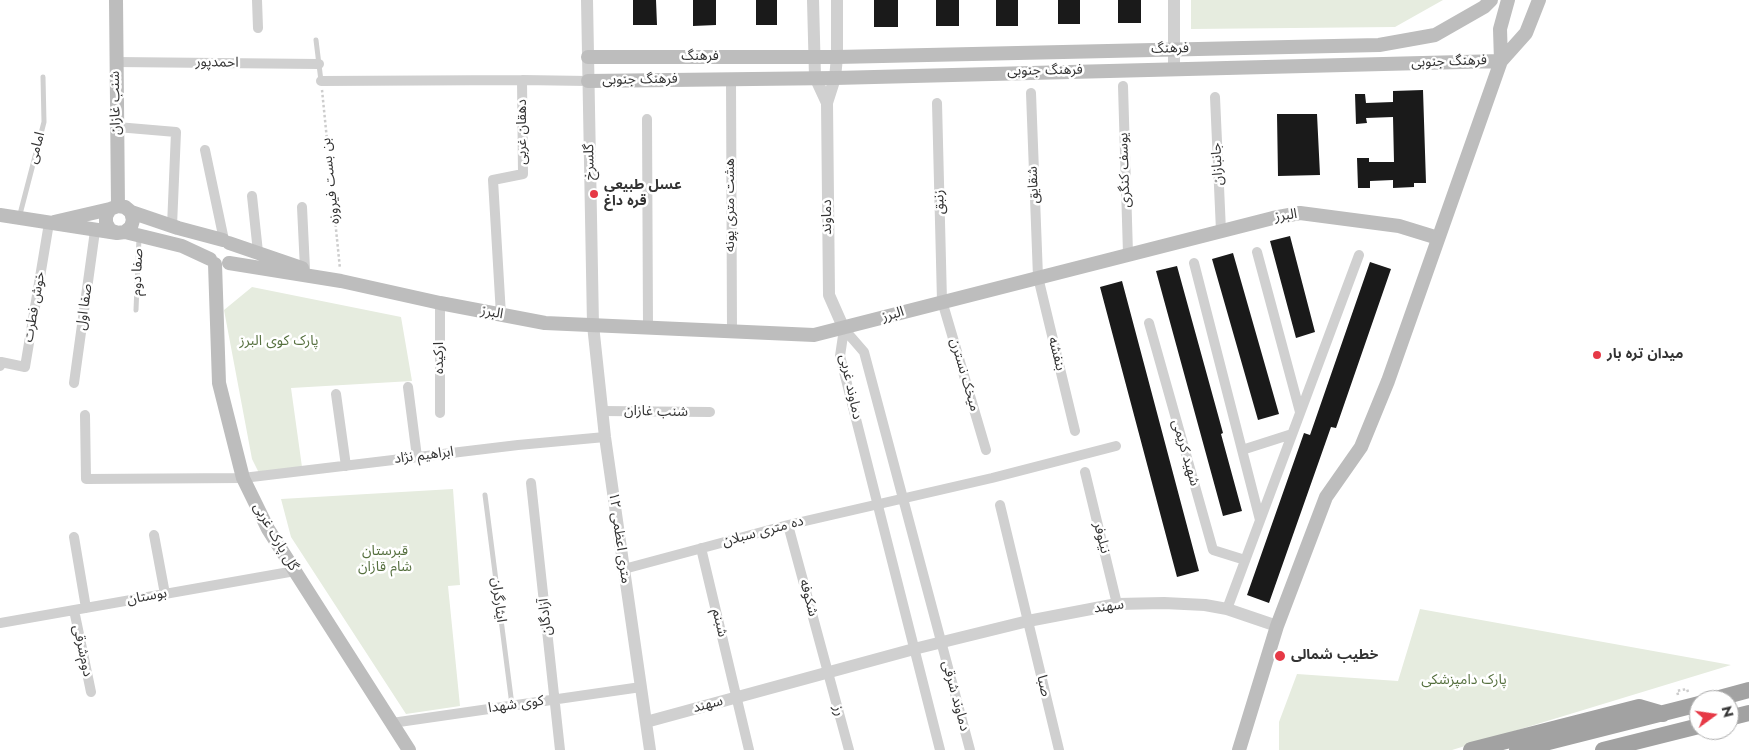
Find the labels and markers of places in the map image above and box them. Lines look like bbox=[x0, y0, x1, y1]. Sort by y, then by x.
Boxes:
place label: عسل طبیعی قره داغ bbox=[604, 178, 682, 210]
marker: عسل طبیعی قره داغ bbox=[588, 188, 600, 200]
place label: میدان تره بار bbox=[1607, 347, 1683, 363]
marker: میدان تره بار bbox=[1591, 349, 1603, 361]
place label: خطیب شمالی bbox=[1291, 648, 1378, 664]
marker: خطیب شمالی bbox=[1273, 649, 1287, 663]

